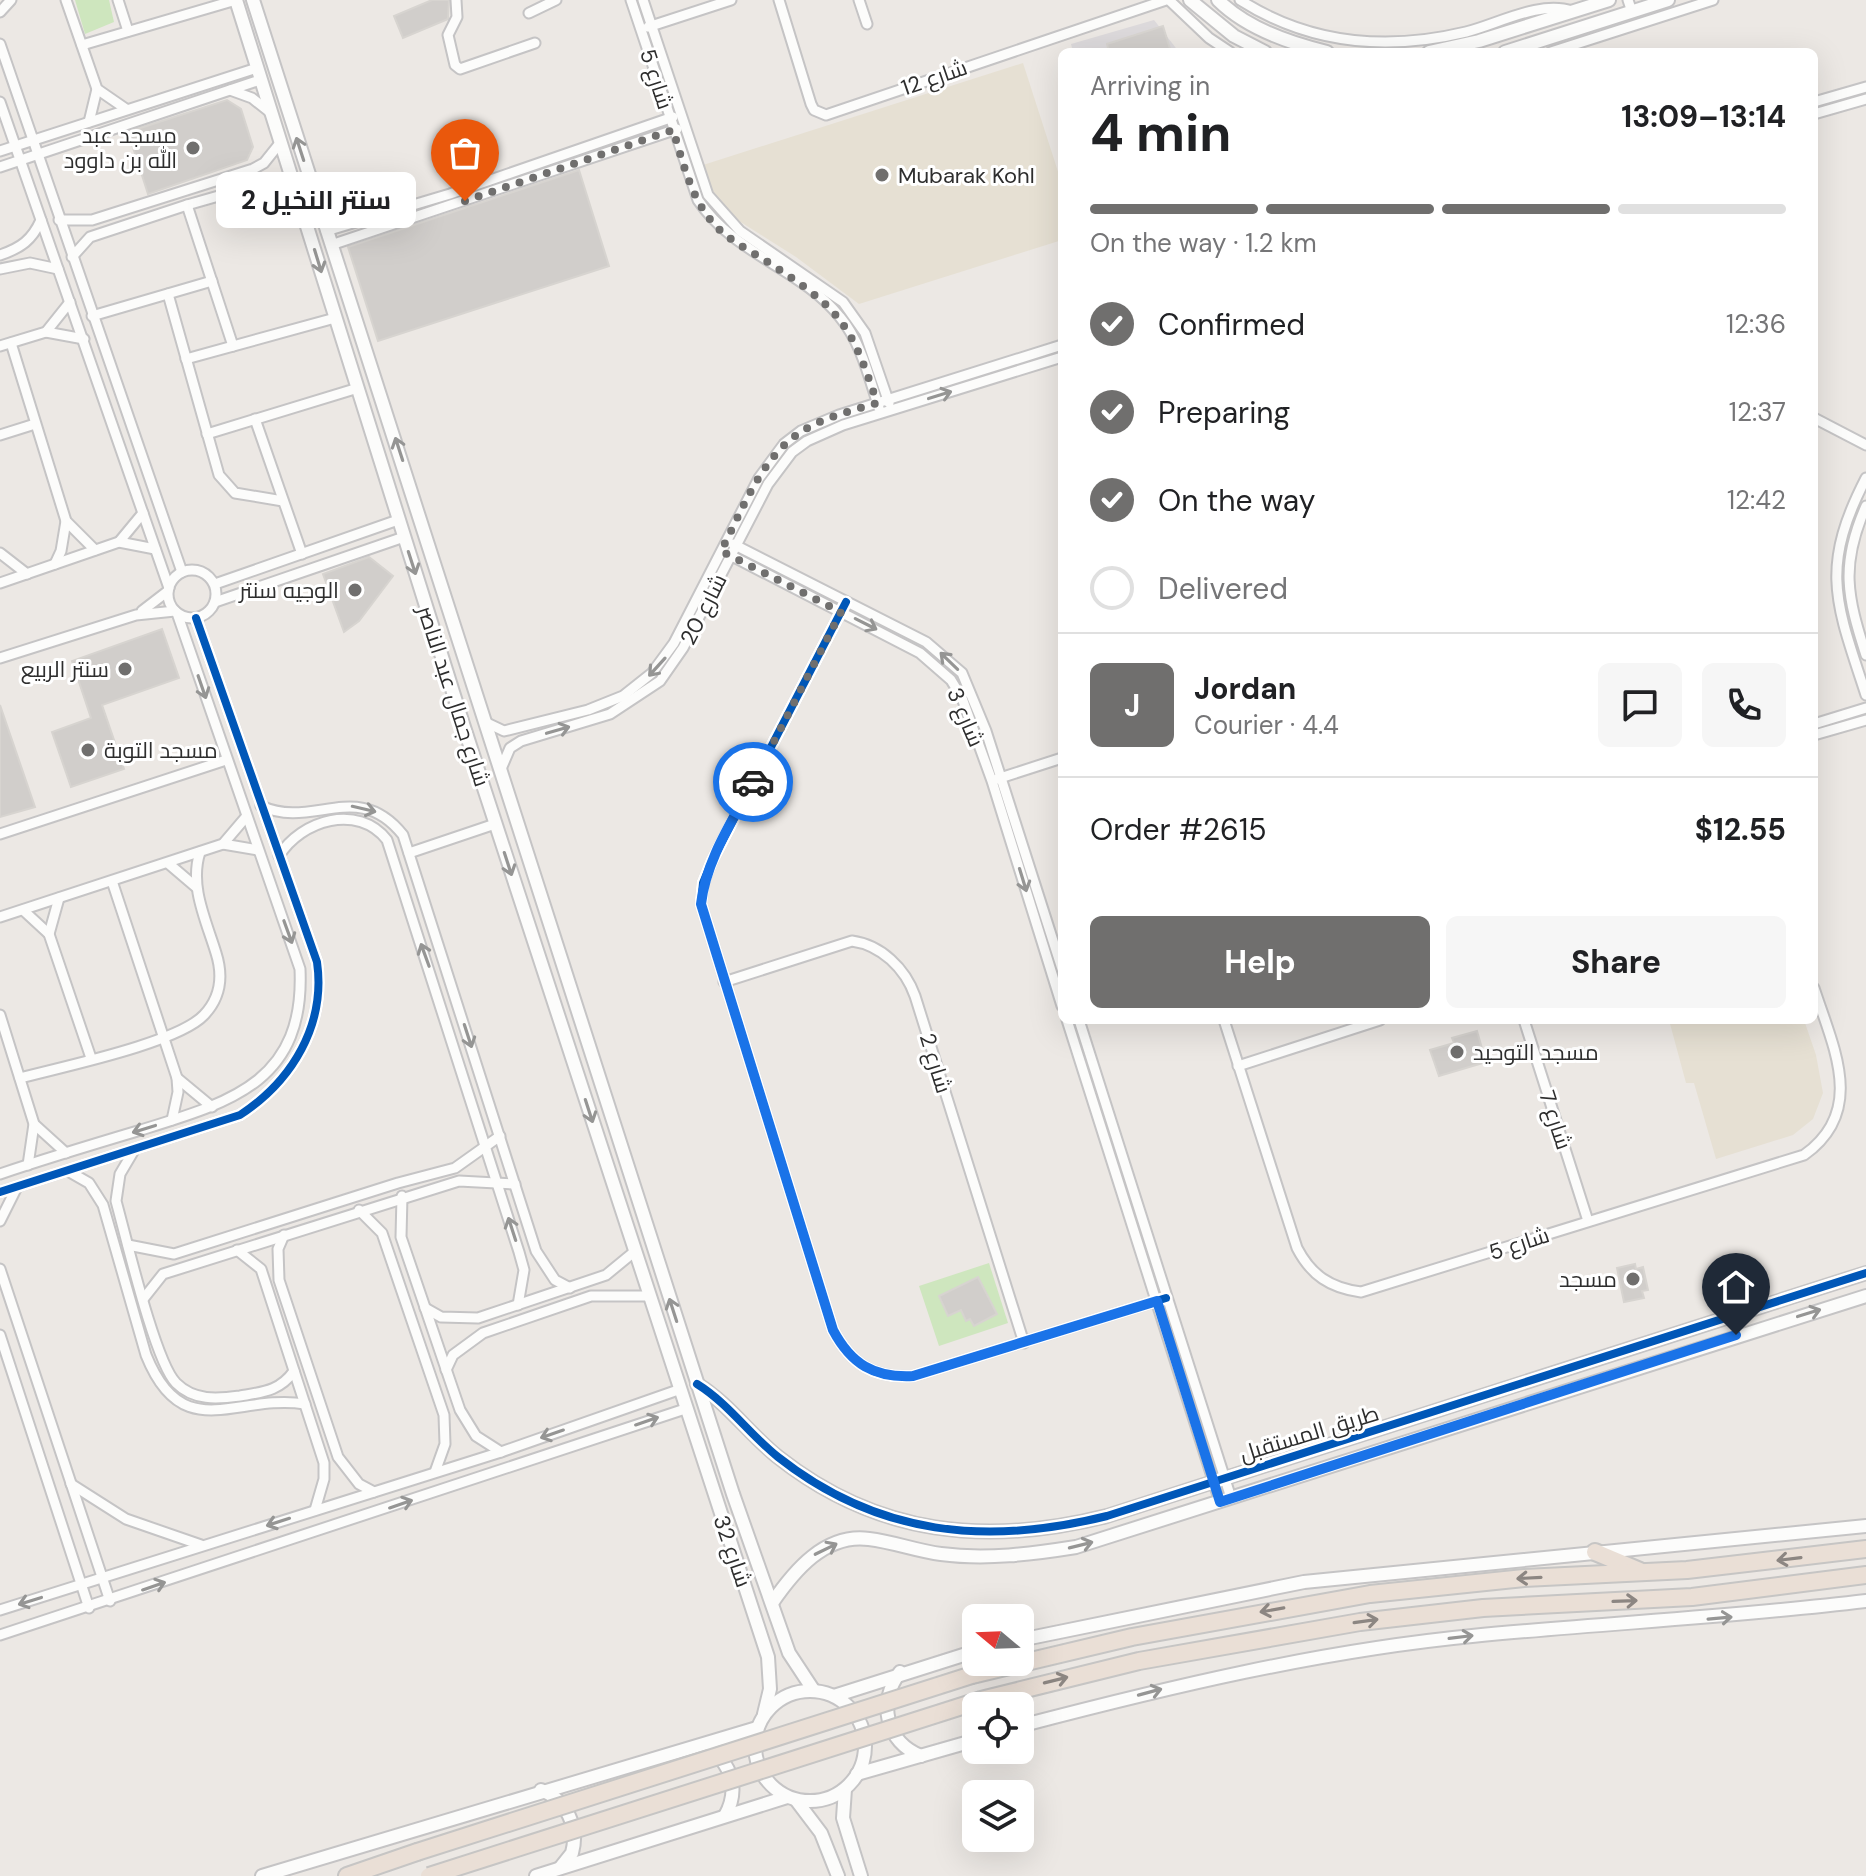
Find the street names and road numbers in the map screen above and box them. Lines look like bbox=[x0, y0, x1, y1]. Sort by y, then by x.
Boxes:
street label: شارع 5 bbox=[633, 45, 680, 113]
street label: شارع 12 bbox=[897, 53, 971, 102]
street label: شارع 20 bbox=[673, 569, 734, 650]
street label: شارع جمال عبد الناصر bbox=[410, 600, 496, 790]
street label: شارع 3 bbox=[940, 683, 991, 751]
street label: شارع 2 bbox=[913, 1030, 958, 1097]
street label: شارع 7 bbox=[1532, 1087, 1579, 1153]
street label: شارع 5 bbox=[1485, 1220, 1553, 1267]
street label: طريق المستقبل bbox=[1236, 1399, 1382, 1468]
street label: شارع 32 bbox=[707, 1511, 758, 1591]

